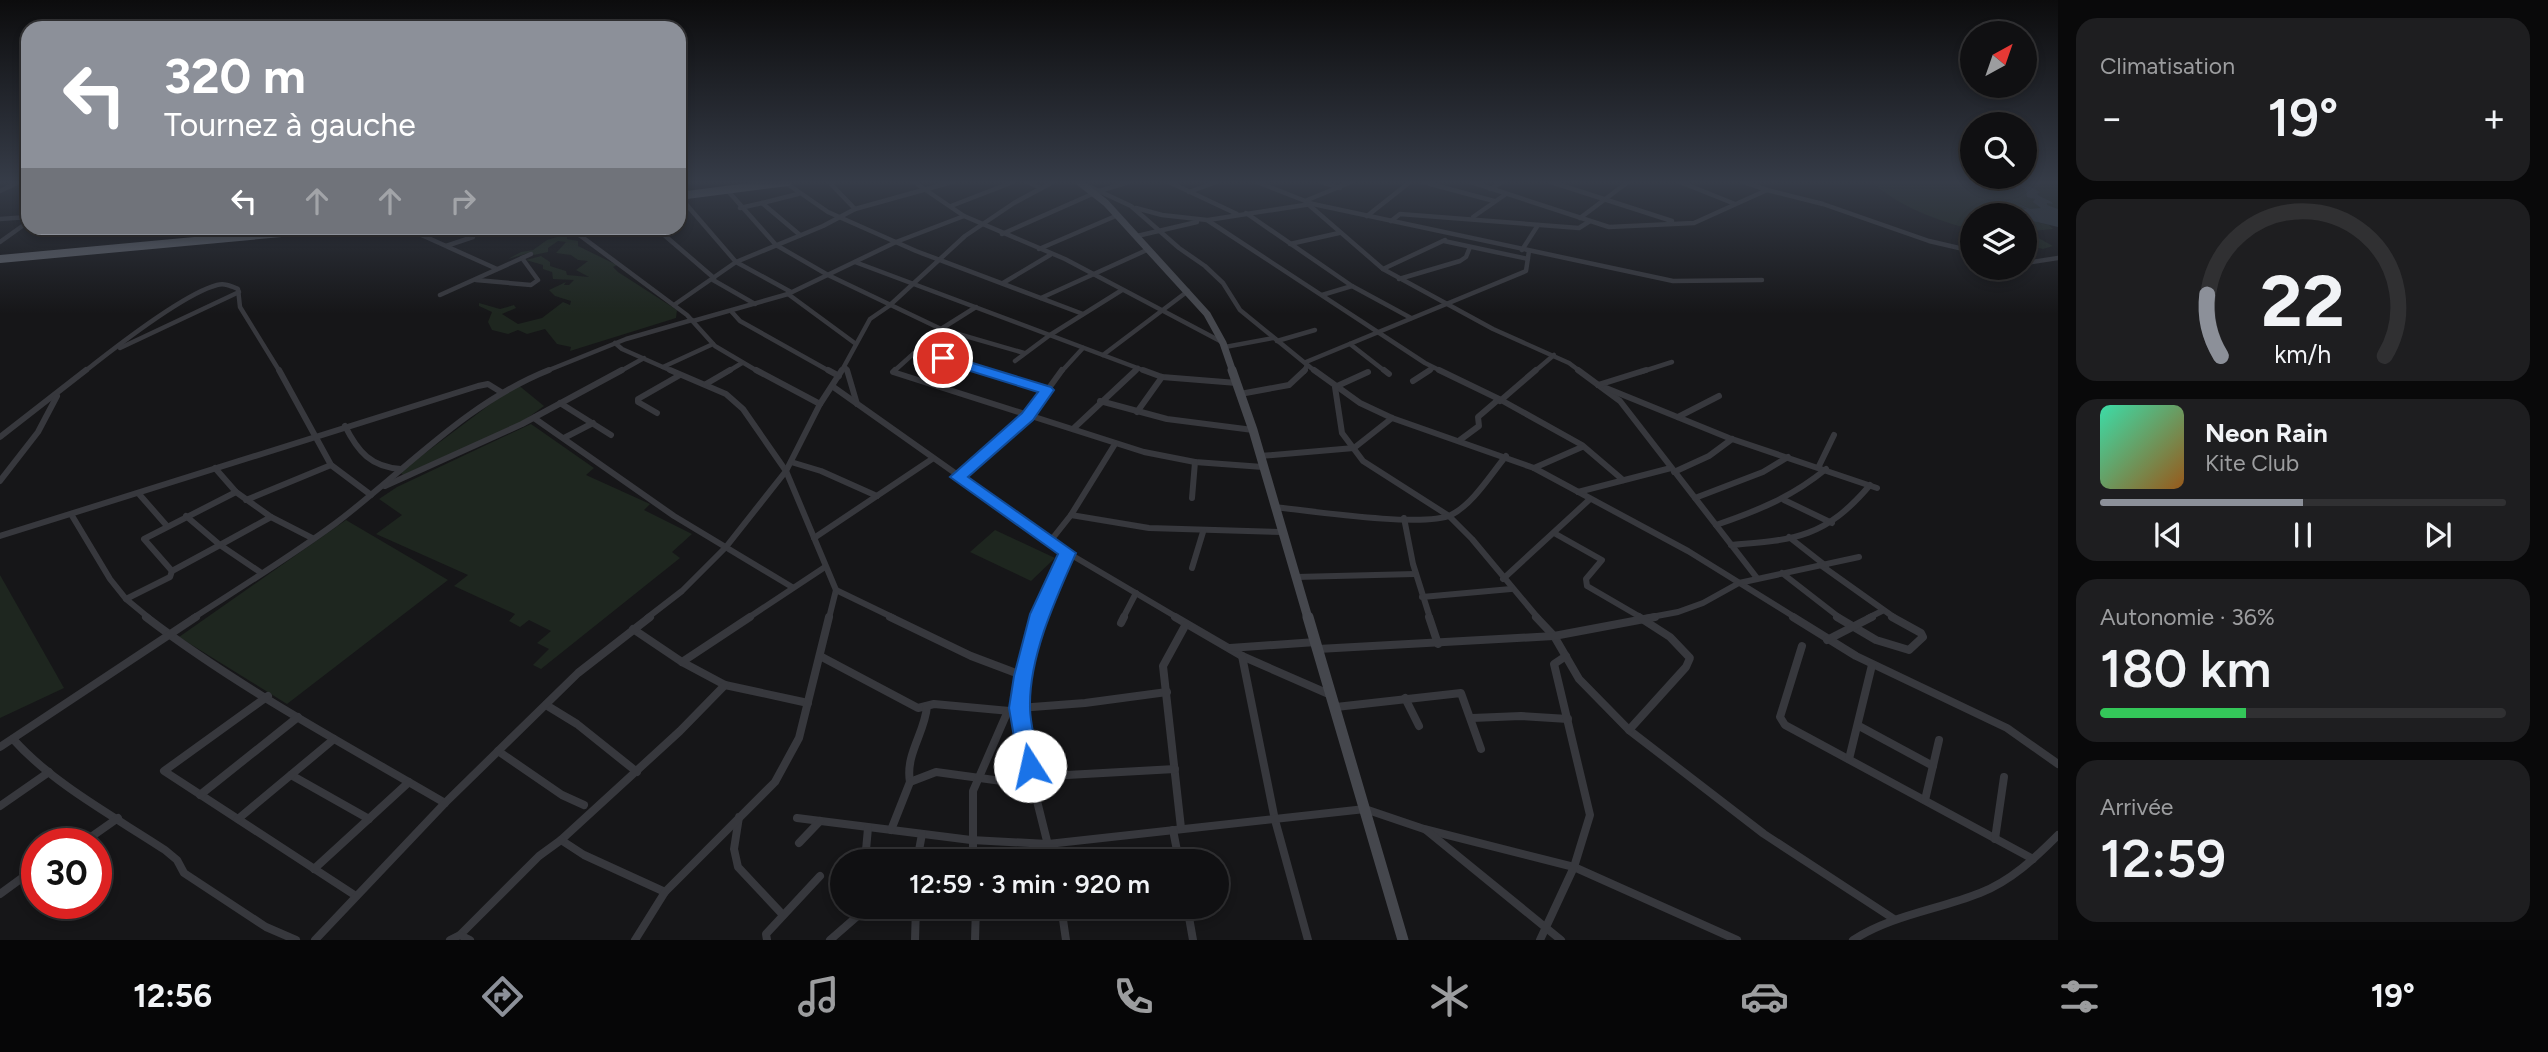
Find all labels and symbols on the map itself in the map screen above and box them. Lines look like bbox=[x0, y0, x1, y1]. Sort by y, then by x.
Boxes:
north arrow bbox=[1960, 21, 2037, 98]
pin bbox=[913, 328, 973, 388]
position arrow bbox=[993, 729, 1067, 803]
speed limit sign: 30 bbox=[21, 828, 112, 919]

